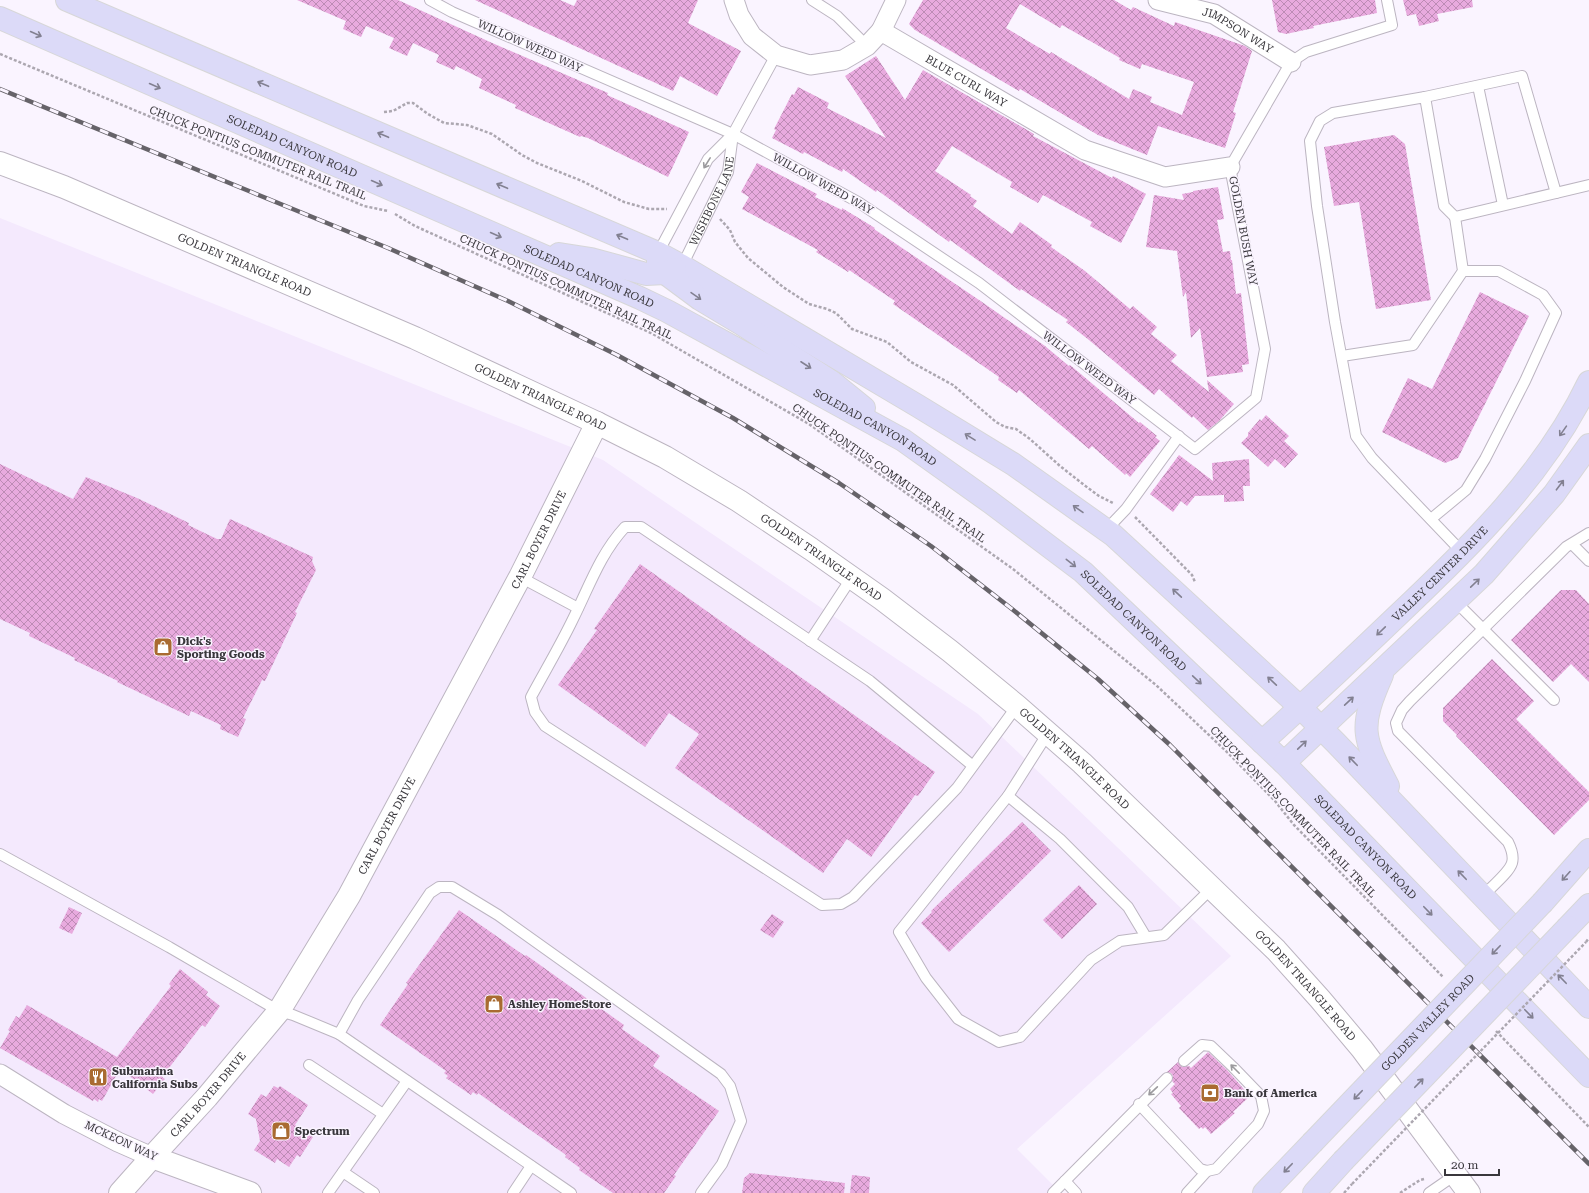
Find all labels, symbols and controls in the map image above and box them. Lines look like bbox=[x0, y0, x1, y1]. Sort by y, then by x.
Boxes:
street label: JIMPSON WAY bbox=[1201, 5, 1276, 56]
street label: WILLOW WEED WAY bbox=[476, 17, 585, 75]
one-way arrow bbox=[29, 30, 41, 38]
street label: BLUE CURL WAY bbox=[923, 52, 1010, 110]
one-way arrow bbox=[258, 80, 270, 87]
one-way arrow bbox=[148, 83, 160, 90]
street label: CHUCK PONTIUS COMMUTER RAIL TRAIL bbox=[147, 103, 369, 203]
street label: SOLEDAD CANYON ROAD bbox=[225, 112, 359, 180]
one-way arrow bbox=[377, 131, 389, 138]
street label: WILLOW WEED WAY bbox=[770, 151, 876, 217]
street label: WISHBONE LANE bbox=[687, 156, 736, 248]
one-way arrow bbox=[702, 157, 710, 169]
street label: GOLDEN BUSH WAY bbox=[1226, 175, 1260, 287]
one-way arrow bbox=[370, 180, 382, 187]
one-way arrow bbox=[497, 182, 509, 189]
street label: GOLDEN TRIANGLE ROAD bbox=[176, 230, 314, 299]
street label: CHUCK PONTIUS COMMUTER RAIL TRAIL bbox=[457, 232, 675, 342]
one-way arrow bbox=[489, 232, 501, 239]
one-way arrow bbox=[616, 233, 628, 241]
street label: SOLEDAD CANYON ROAD bbox=[522, 242, 656, 310]
one-way arrow bbox=[690, 292, 701, 300]
street label: WILLOW WEED WAY bbox=[1040, 329, 1139, 408]
street label: GOLDEN TRIANGLE ROAD bbox=[472, 360, 609, 433]
one-way arrow bbox=[801, 361, 812, 369]
street label: SOLEDAD CANYON ROAD bbox=[811, 386, 939, 468]
street label: CHUCK PONTIUS COMMUTER RAIL TRAIL bbox=[790, 401, 988, 545]
one-way arrow bbox=[1559, 425, 1567, 436]
one-way arrow bbox=[965, 433, 976, 441]
one-way arrow bbox=[1556, 480, 1564, 491]
street label: CARL BOYER DRIVE bbox=[508, 488, 569, 591]
one-way arrow bbox=[1072, 505, 1083, 514]
street label: GOLDEN TRIANGLE ROAD bbox=[758, 511, 884, 603]
street label: VALLEY CENTER DRIVE bbox=[1389, 524, 1490, 624]
one-way arrow bbox=[1065, 559, 1076, 567]
street label: SOLEDAD CANYON ROAD bbox=[1078, 567, 1189, 674]
one-way arrow bbox=[1470, 578, 1480, 588]
one-way arrow bbox=[1171, 589, 1182, 598]
one-way arrow bbox=[1376, 627, 1386, 636]
place label: Dick's Sporting Goods bbox=[177, 635, 265, 661]
shop icon: Dick's Sporting Goods bbox=[152, 636, 174, 658]
one-way arrow bbox=[1192, 675, 1202, 685]
one-way arrow bbox=[1267, 677, 1277, 686]
one-way arrow bbox=[1344, 697, 1354, 706]
street label: GOLDEN TRIANGLE ROAD bbox=[1017, 705, 1132, 812]
street label: CHUCK PONTIUS COMMUTER RAIL TRAIL bbox=[1207, 724, 1379, 901]
one-way arrow bbox=[1297, 740, 1307, 750]
one-way arrow bbox=[1349, 756, 1358, 766]
street label: CARL BOYER DRIVE bbox=[355, 775, 418, 877]
street label: SOLEDAD CANYON ROAD bbox=[1312, 792, 1419, 902]
one-way arrow bbox=[1458, 870, 1467, 880]
one-way arrow bbox=[1562, 870, 1571, 880]
one-way arrow bbox=[1424, 906, 1433, 916]
street label: GOLDEN TRIANGLE ROAD bbox=[1253, 927, 1359, 1043]
one-way arrow bbox=[1492, 945, 1501, 955]
street label: GOLDEN VALLEY ROAD bbox=[1378, 971, 1477, 1074]
one-way arrow bbox=[1557, 974, 1567, 984]
shop icon: Ashley HomeStore bbox=[483, 993, 505, 1015]
place label: Ashley HomeStore bbox=[508, 998, 612, 1011]
one-way arrow bbox=[1524, 1009, 1534, 1019]
street label: CARL BOYER DRIVE bbox=[167, 1049, 248, 1140]
one-way arrow bbox=[1230, 1064, 1240, 1074]
place label: Submarina California Subs bbox=[112, 1065, 198, 1091]
restaurant icon: Submarina California Subs bbox=[87, 1066, 109, 1088]
one-way arrow bbox=[1414, 1078, 1424, 1088]
bank icon: Bank of America bbox=[1199, 1082, 1221, 1104]
one-way arrow bbox=[1148, 1086, 1158, 1096]
place label: Bank of America bbox=[1224, 1087, 1318, 1100]
one-way arrow bbox=[1353, 1090, 1363, 1100]
street label: MCKEON WAY bbox=[82, 1118, 160, 1164]
shop icon: Spectrum bbox=[270, 1120, 292, 1142]
place label: Spectrum bbox=[295, 1125, 350, 1138]
scale bar bbox=[1445, 1151, 1499, 1177]
text: 20 m bbox=[1451, 1158, 1478, 1172]
one-way arrow bbox=[1283, 1163, 1293, 1173]

